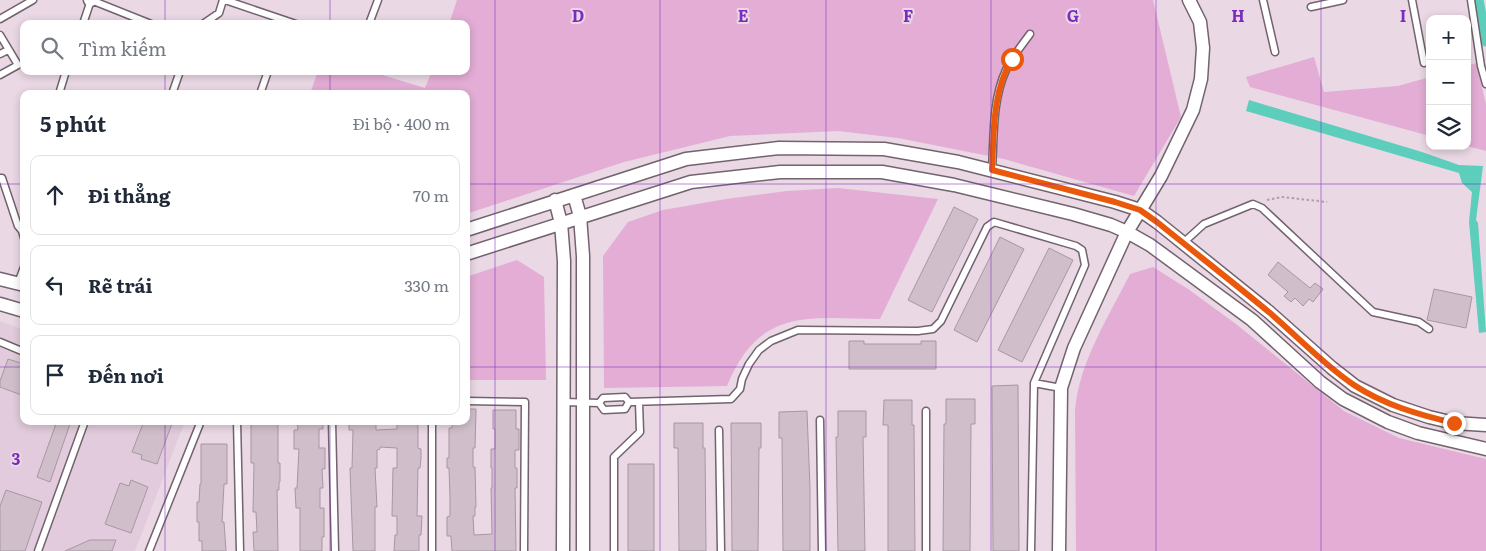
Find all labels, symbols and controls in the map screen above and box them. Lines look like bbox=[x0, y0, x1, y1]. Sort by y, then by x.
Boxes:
text: D bbox=[572, 3, 584, 27]
text: E bbox=[738, 3, 749, 27]
text: F bbox=[903, 3, 913, 27]
text: G bbox=[1067, 3, 1079, 27]
text: H bbox=[1231, 3, 1245, 27]
text: I bbox=[1400, 3, 1406, 27]
map controls bbox=[1426, 15, 1471, 150]
button: + bbox=[1426, 15, 1471, 60]
search box bbox=[20, 20, 470, 75]
icon: search bbox=[38, 34, 66, 62]
text: Tìm kiếm bbox=[78, 34, 166, 62]
route start bbox=[1001, 48, 1024, 71]
button: − bbox=[1426, 60, 1471, 105]
button: layers bbox=[1426, 105, 1471, 150]
text: 5 phút bbox=[40, 107, 106, 138]
text: Đi bộ · 400 m bbox=[352, 111, 450, 135]
icon: ahead bbox=[41, 181, 69, 209]
text: Đi thẳng bbox=[88, 181, 171, 209]
text: 70 m bbox=[413, 183, 449, 207]
icon: left bbox=[41, 271, 69, 299]
text: Rẽ trái bbox=[88, 271, 153, 299]
text: 330 m bbox=[404, 273, 449, 297]
icon: arrive bbox=[41, 361, 69, 389]
text: Đến nơi bbox=[88, 361, 164, 389]
route end bbox=[1443, 412, 1466, 435]
text: 3 bbox=[12, 446, 21, 470]

